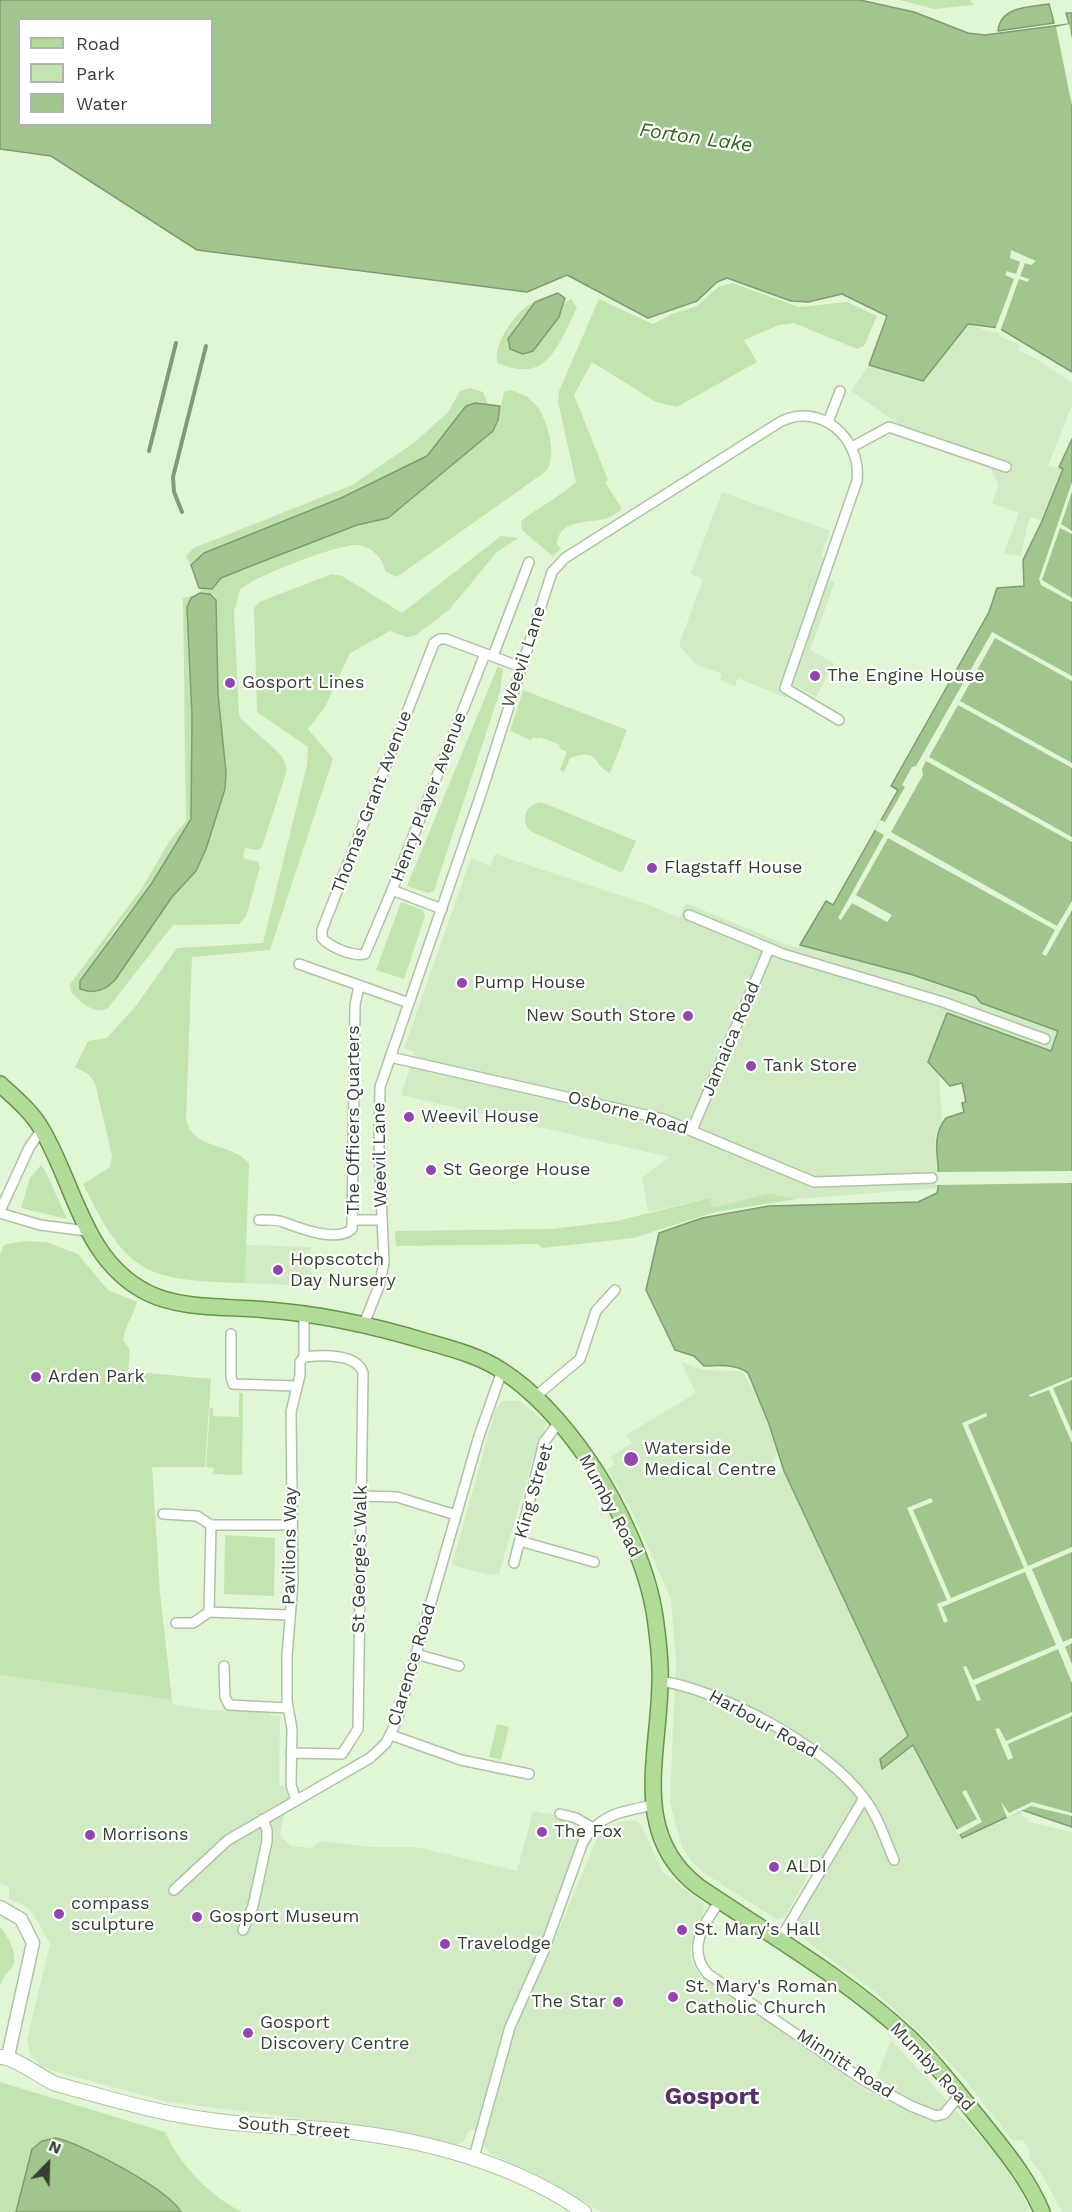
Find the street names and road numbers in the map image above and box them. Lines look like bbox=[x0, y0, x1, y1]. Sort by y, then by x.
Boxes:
street label: Weevil Lane bbox=[497, 604, 551, 710]
street label: Thomas Grant Avenue bbox=[327, 708, 417, 896]
street label: Henry Player Avenue bbox=[387, 709, 471, 885]
street label: Jamaica Road bbox=[697, 978, 765, 1100]
street label: The Officers Quarters bbox=[343, 1025, 365, 1215]
street label: Osborne Road bbox=[565, 1087, 691, 1139]
street label: Weevil Lane bbox=[368, 1102, 392, 1208]
street label: King Street bbox=[510, 1441, 558, 1541]
street label: Mumby Road bbox=[574, 1451, 646, 1561]
street label: St George's Walk bbox=[348, 1485, 372, 1633]
street label: Pavilions Way bbox=[278, 1487, 302, 1605]
street label: Clarence Road bbox=[383, 1601, 441, 1729]
street label: Harbour Road bbox=[705, 1685, 821, 1763]
street label: Mumby Road bbox=[885, 2018, 979, 2116]
street label: Minnitt Road bbox=[792, 2025, 898, 2103]
street label: South Street bbox=[237, 2112, 351, 2144]

